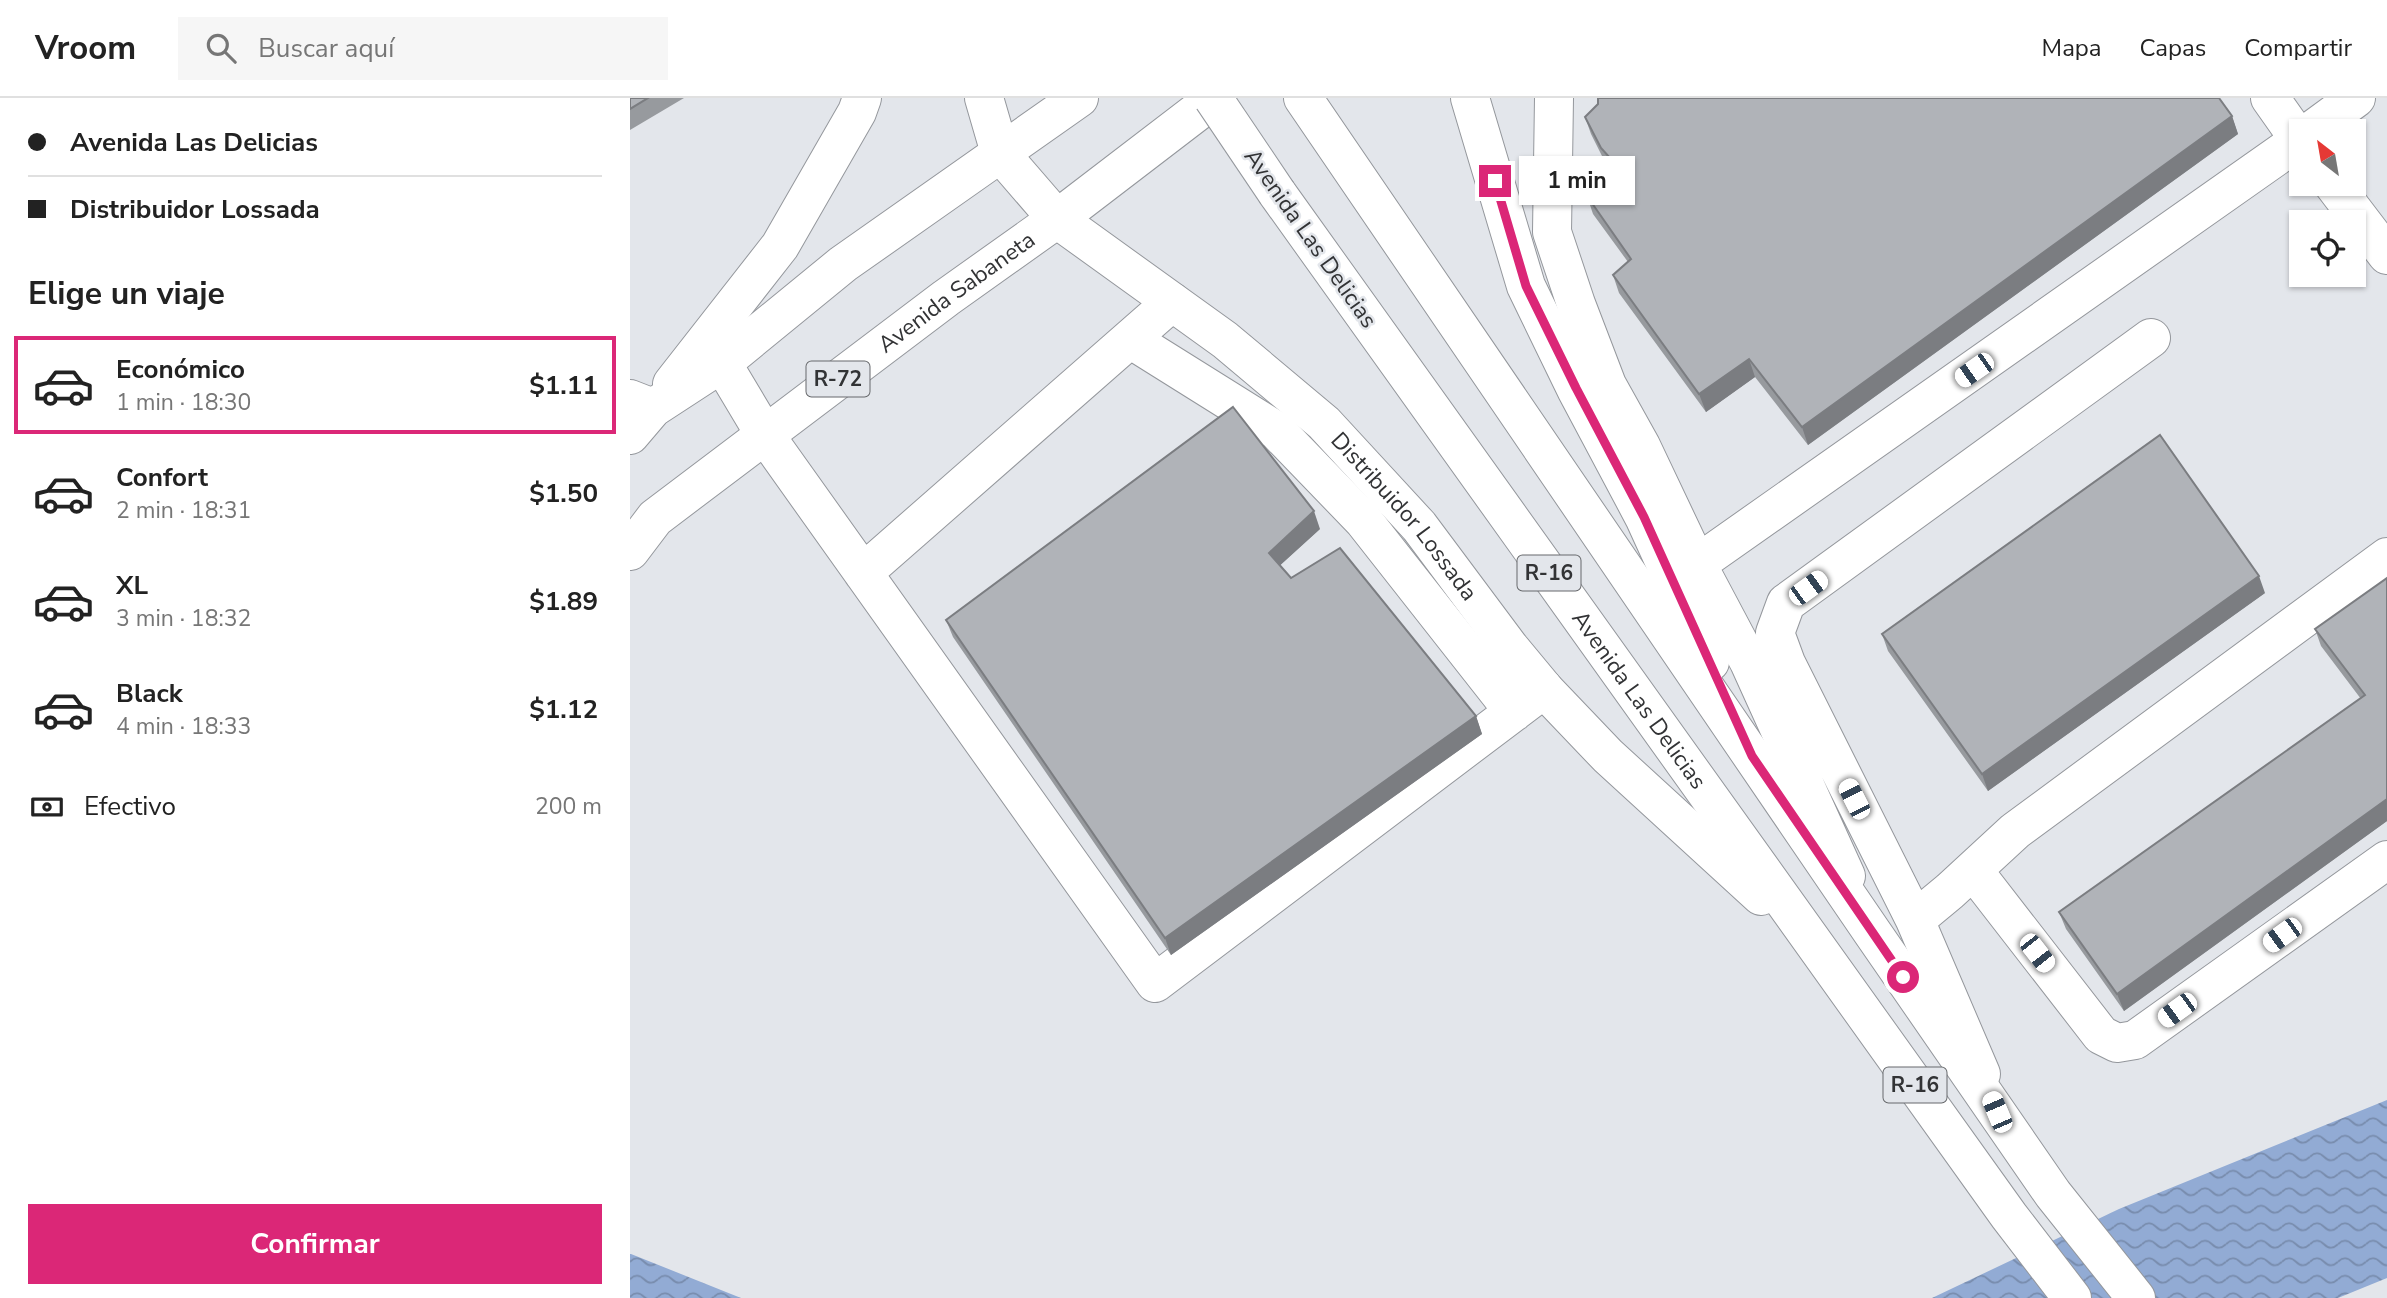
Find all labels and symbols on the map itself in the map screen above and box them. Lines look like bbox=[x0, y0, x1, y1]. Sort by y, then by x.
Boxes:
north arrow bbox=[2289, 119, 2366, 196]
street label: Avenida Las Delicias bbox=[1237, 142, 1384, 334]
callout: 1 min bbox=[1520, 156, 1635, 206]
route end bbox=[1479, 165, 1511, 197]
street label: Avenida Sabaneta bbox=[872, 225, 1041, 360]
car bbox=[1951, 349, 1998, 391]
road number: R-72 bbox=[806, 362, 870, 396]
street label: Distribuidor Lossada bbox=[1324, 425, 1484, 607]
road number: R-16 bbox=[1518, 556, 1580, 590]
car bbox=[1785, 567, 1832, 609]
street label: Avenida Las Delicias bbox=[1565, 604, 1714, 795]
car bbox=[1836, 776, 1873, 822]
car bbox=[2259, 914, 2306, 956]
car bbox=[2016, 930, 2059, 976]
route start bbox=[1887, 961, 1919, 993]
car bbox=[2154, 989, 2201, 1031]
road number: R-16 bbox=[1884, 1068, 1946, 1102]
car bbox=[1980, 1089, 2015, 1135]

